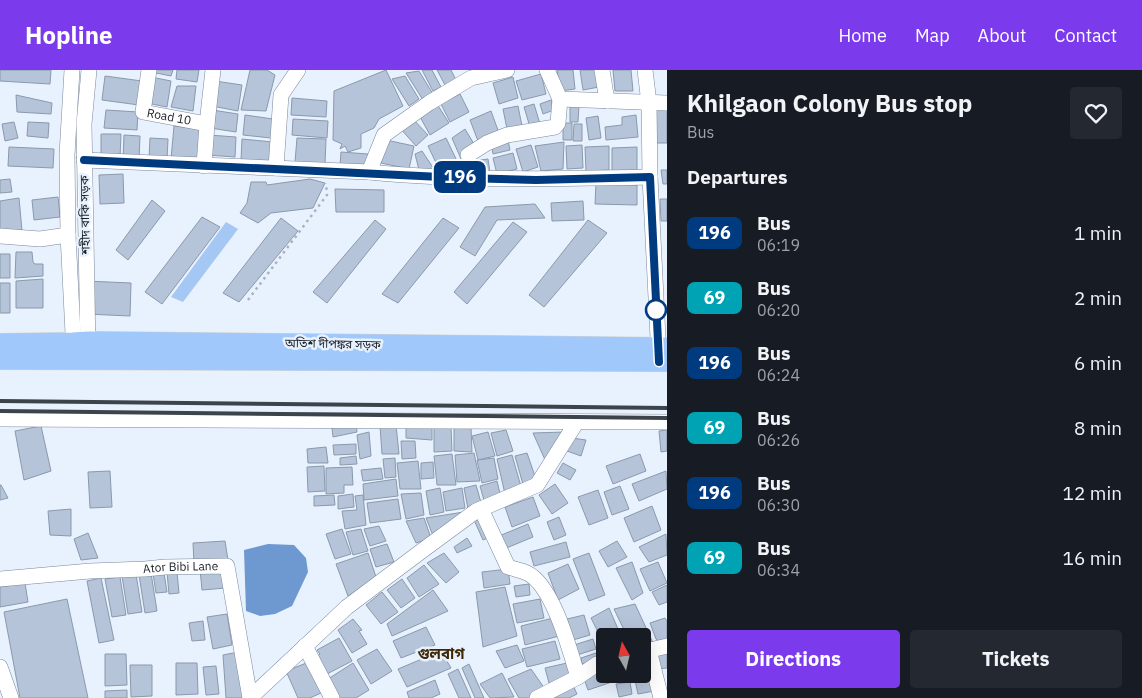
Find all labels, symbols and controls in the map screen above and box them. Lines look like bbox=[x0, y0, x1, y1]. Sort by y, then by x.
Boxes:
text: Hopline bbox=[25, 19, 112, 51]
text: Home bbox=[839, 24, 887, 47]
text: Map bbox=[915, 24, 950, 47]
text: About bbox=[978, 24, 1026, 47]
text: Contact bbox=[1054, 24, 1117, 47]
text: Khilgaon Colony Bus stop bbox=[687, 87, 972, 119]
button: heart bbox=[1070, 87, 1122, 139]
street label: Road 10 bbox=[146, 105, 193, 128]
text: Bus bbox=[687, 122, 714, 142]
line badge: 196 bbox=[431, 161, 489, 193]
text: 196 bbox=[444, 165, 476, 188]
text: Departures bbox=[687, 165, 787, 189]
street label: শহীদ বাকি সড়ক bbox=[76, 175, 93, 256]
text: Bus bbox=[757, 211, 791, 235]
text: 196 bbox=[698, 221, 731, 244]
text: 1 min bbox=[1074, 221, 1122, 245]
text: 06:19 bbox=[757, 235, 800, 255]
text: Bus bbox=[757, 276, 791, 300]
text: 69 bbox=[704, 286, 725, 309]
text: 2 min bbox=[1074, 286, 1122, 310]
unlabelled marker bbox=[645, 299, 667, 321]
text: 06:20 bbox=[757, 300, 800, 320]
street label: অতিশ দীপঙ্কর সড়ক bbox=[284, 335, 381, 352]
text: Bus bbox=[757, 341, 791, 365]
text: 196 bbox=[698, 351, 731, 374]
text: 6 min bbox=[1074, 351, 1122, 375]
text: 06:24 bbox=[757, 365, 800, 385]
text: Bus bbox=[757, 406, 791, 430]
text: 69 bbox=[704, 416, 725, 439]
text: 8 min bbox=[1074, 416, 1122, 440]
text: 06:26 bbox=[757, 430, 800, 450]
text: Bus bbox=[757, 471, 791, 495]
text: 196 bbox=[698, 481, 731, 504]
text: 12 min bbox=[1063, 481, 1122, 505]
text: 06:30 bbox=[757, 495, 800, 515]
text: Bus bbox=[757, 536, 791, 560]
text: 69 bbox=[704, 546, 725, 569]
text: 16 min bbox=[1063, 546, 1122, 570]
street label: Ator Bibi Lane bbox=[142, 558, 219, 576]
text: 06:34 bbox=[757, 560, 800, 580]
north arrow bbox=[596, 628, 651, 682]
map controls bbox=[596, 628, 651, 683]
button: Directions bbox=[687, 630, 900, 688]
button: Tickets bbox=[910, 630, 1122, 688]
district label: গুলবাগ bbox=[417, 644, 465, 663]

